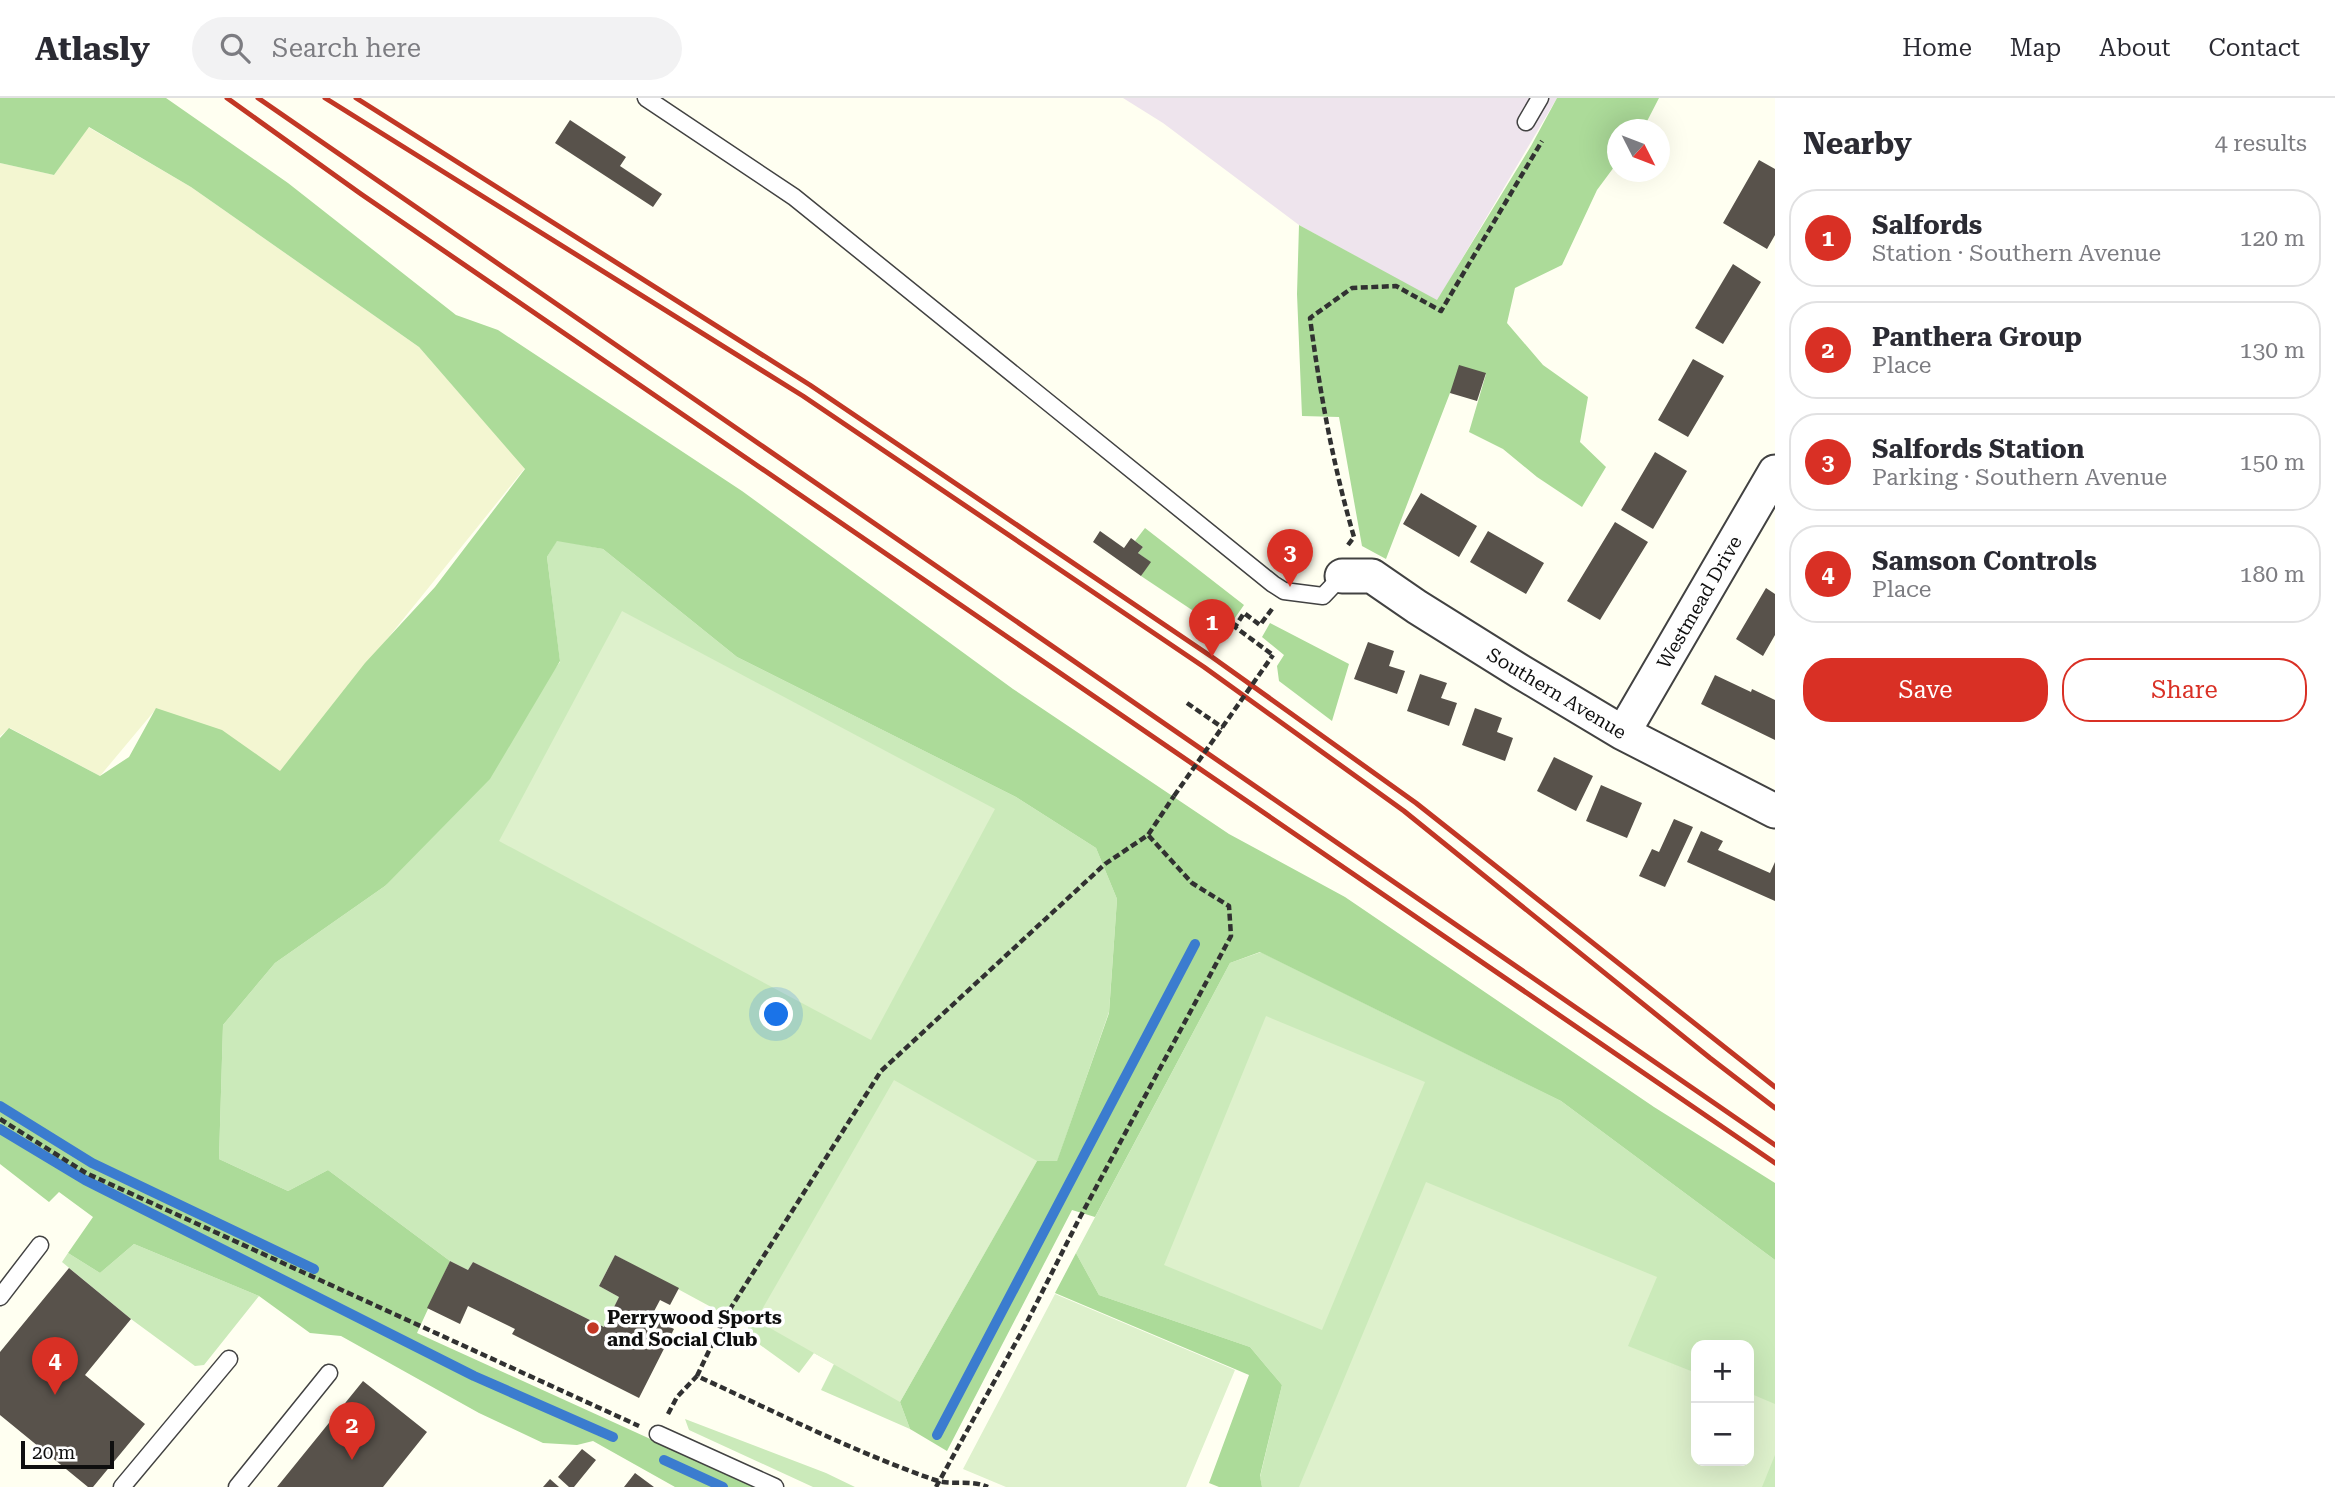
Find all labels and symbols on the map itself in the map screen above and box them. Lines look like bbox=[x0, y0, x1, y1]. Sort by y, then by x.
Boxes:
north arrow bbox=[1607, 119, 1670, 182]
pin: 3 bbox=[1267, 529, 1313, 587]
street label: Westmead Drive bbox=[1652, 532, 1747, 673]
pin: 1 bbox=[1189, 599, 1235, 657]
street label: Southern Avenue bbox=[1483, 643, 1631, 744]
your location bbox=[759, 997, 793, 1031]
place label: Perrywood Sports and Social Club bbox=[607, 1306, 782, 1351]
marker: Perrywood Sports and Social Club bbox=[585, 1320, 601, 1336]
pin: 4 bbox=[32, 1337, 78, 1395]
pin: 2 bbox=[329, 1402, 375, 1460]
scale bar bbox=[21, 1438, 114, 1470]

